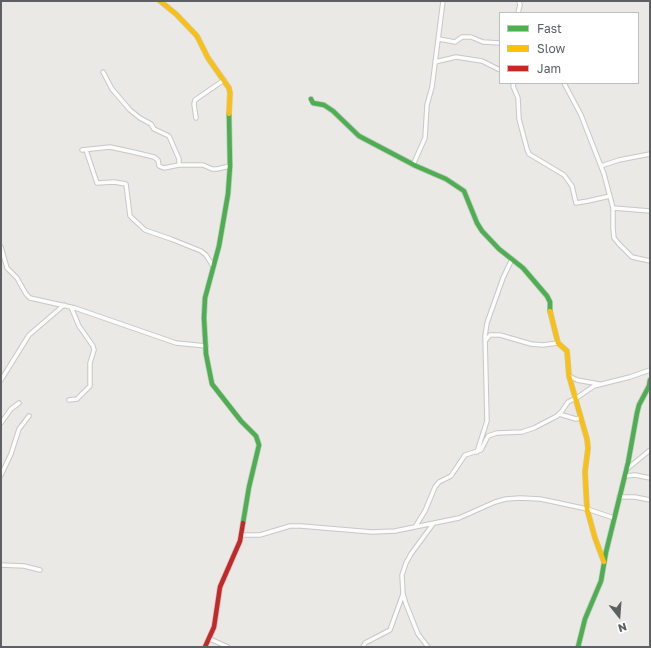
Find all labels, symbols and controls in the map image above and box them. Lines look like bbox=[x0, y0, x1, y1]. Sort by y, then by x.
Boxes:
legend bbox=[499, 12, 639, 84]
text: Fast bbox=[537, 21, 562, 36]
text: Slow bbox=[537, 41, 565, 56]
text: Jam bbox=[537, 61, 561, 76]
north arrow bbox=[599, 596, 639, 636]
text: N bbox=[617, 621, 629, 635]

